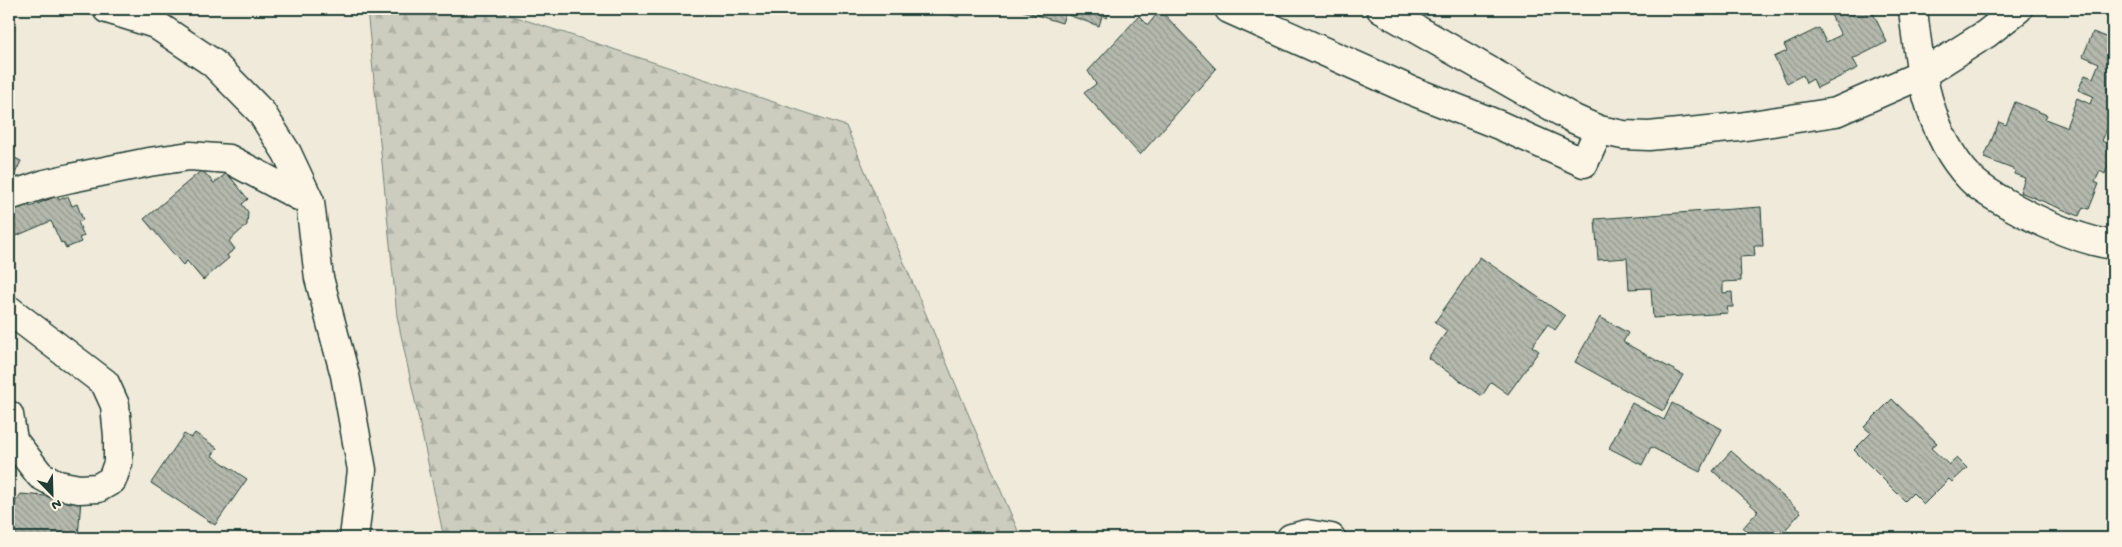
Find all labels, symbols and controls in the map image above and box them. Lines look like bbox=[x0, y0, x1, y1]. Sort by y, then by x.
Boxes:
north arrow bbox=[28, 470, 78, 520]
text: N bbox=[49, 494, 64, 513]

